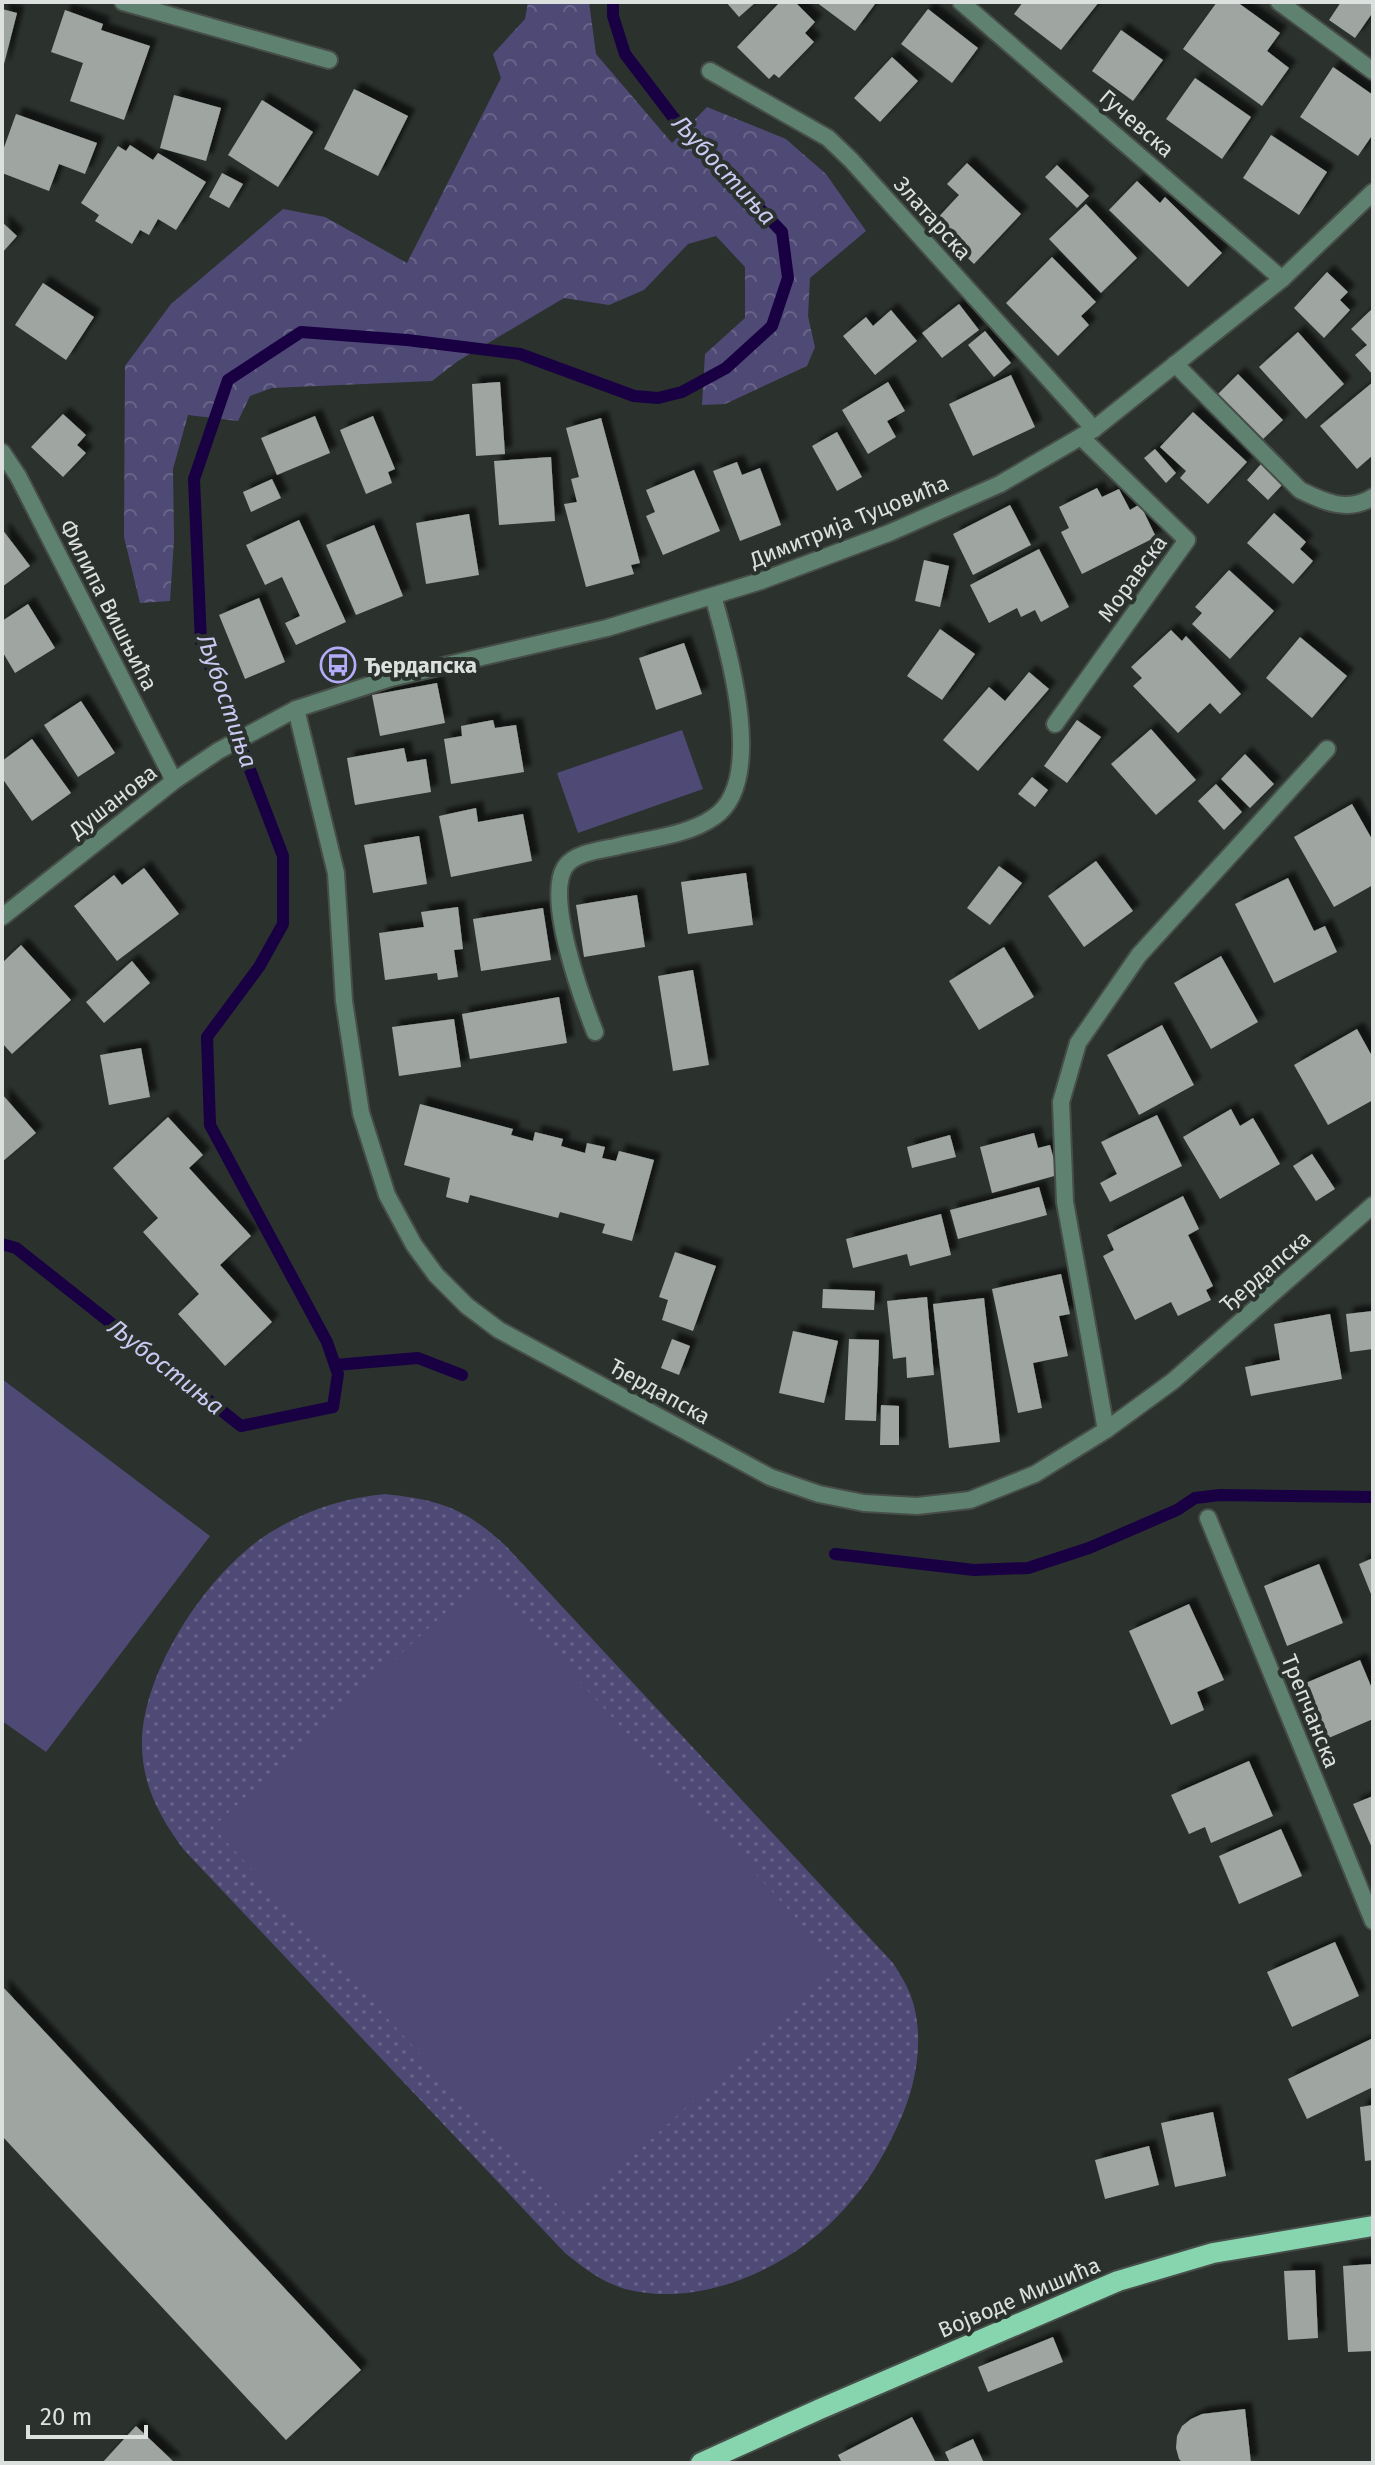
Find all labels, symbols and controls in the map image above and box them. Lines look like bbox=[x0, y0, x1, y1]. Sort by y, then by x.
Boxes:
street label: Гучевска bbox=[1094, 84, 1180, 163]
water label: Љубостиња bbox=[666, 109, 782, 230]
street label: Златарска bbox=[888, 171, 977, 266]
street label: Димитрија Туцовића bbox=[745, 469, 953, 574]
street label: Филипа Вишњића bbox=[54, 515, 163, 695]
street label: Моравска bbox=[1092, 530, 1173, 627]
water label: Љубостиња bbox=[191, 630, 263, 771]
bus stop icon: Ђердапска bbox=[319, 646, 357, 684]
place label: Ђердапска bbox=[364, 652, 477, 679]
street label: Душанова bbox=[63, 759, 162, 845]
street label: Ђердапска bbox=[1214, 1225, 1316, 1318]
water label: Љубостиња bbox=[102, 1312, 230, 1421]
street label: Ђердапска bbox=[604, 1353, 715, 1430]
street label: Трепчанска bbox=[1276, 1650, 1346, 1772]
street label: Војводе Мишића bbox=[934, 2251, 1104, 2344]
scale bar bbox=[28, 2389, 146, 2439]
text: 20 m bbox=[40, 2403, 92, 2431]

